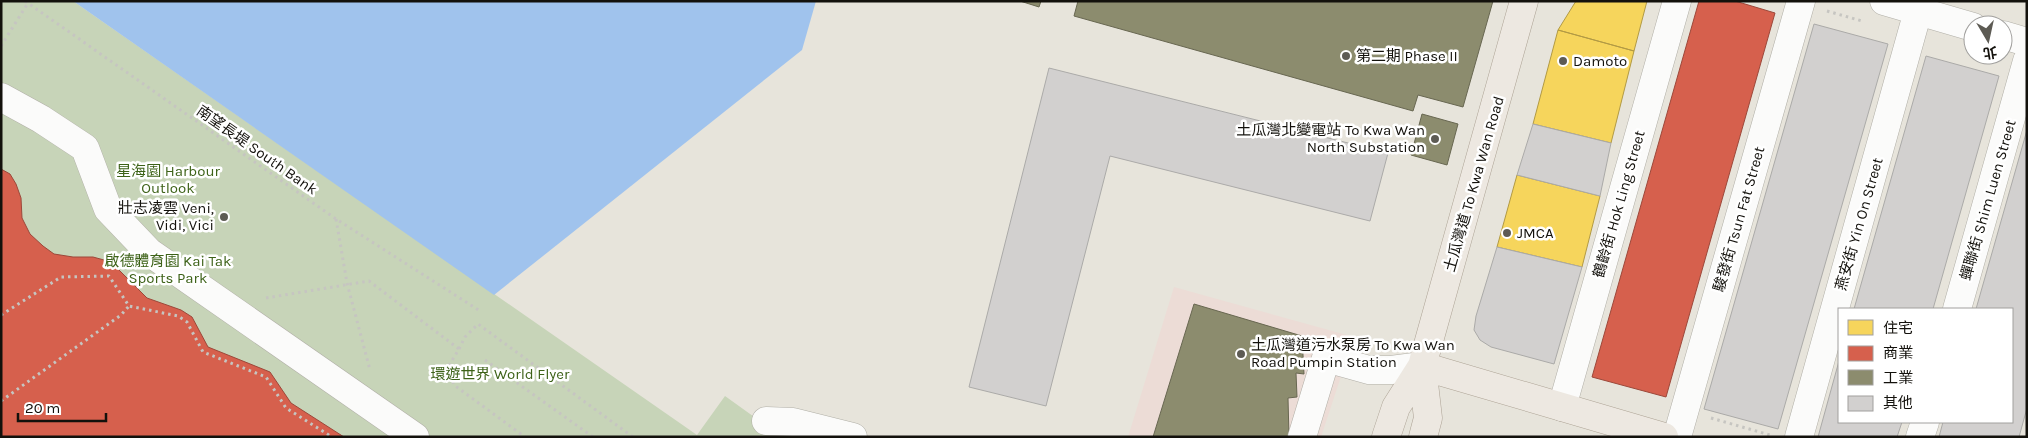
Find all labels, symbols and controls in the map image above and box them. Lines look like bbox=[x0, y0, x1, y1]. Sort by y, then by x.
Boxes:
north arrow bbox=[1963, 15, 2013, 65]
text: 北 bbox=[1982, 43, 1998, 62]
place label: 第二期 Phase II bbox=[1356, 47, 1458, 65]
marker: 第二期 Phase II bbox=[1340, 50, 1352, 62]
place label: Damoto bbox=[1573, 52, 1627, 70]
marker: Damoto bbox=[1557, 55, 1569, 67]
street label: 土瓜灣道 To Kwa Wan Road bbox=[1440, 94, 1508, 274]
street label: 南望長堤 South Bank bbox=[193, 102, 321, 198]
street label: 蟬聯街 Shim Luen Street bbox=[1956, 117, 2020, 282]
place label: 土瓜灣北變電站 To Kwa Wan North Substation bbox=[1236, 121, 1425, 156]
street label: 鶴齡街 Hok Ling Street bbox=[1589, 128, 1649, 280]
marker: 土瓜灣北變電站 To Kwa Wan North Substation bbox=[1429, 133, 1441, 145]
street label: 駿發街 Tsun Fat Street bbox=[1710, 144, 1768, 294]
street label: 燕安街 Yin On Street bbox=[1831, 155, 1887, 292]
park label: 星海園 Harbour Outlook bbox=[116, 162, 220, 197]
place label: 壯志凌雲 Veni, Vidi, Vici bbox=[118, 199, 214, 234]
marker: 壯志凌雲 Veni, Vidi, Vici bbox=[218, 211, 230, 223]
place label: JMCA bbox=[1517, 224, 1554, 242]
marker: JMCA bbox=[1501, 227, 1513, 239]
park label: 啟德體育園 Kai Tak Sports Park bbox=[105, 252, 231, 287]
legend bbox=[1838, 308, 2013, 423]
text: 住宅 bbox=[1883, 319, 1913, 337]
place label: 土瓜灣道污水泵房 To Kwa Wan Road Pumpin Station bbox=[1251, 336, 1455, 371]
text: 商業 bbox=[1883, 344, 1913, 362]
marker: 土瓜灣道污水泵房 To Kwa Wan Road Pumpin Station bbox=[1235, 348, 1247, 360]
park label: 環遊世界 World Flyer bbox=[431, 365, 570, 383]
text: 工業 bbox=[1883, 369, 1913, 387]
scale bar bbox=[18, 390, 105, 422]
text: 其他 bbox=[1883, 394, 1913, 412]
text: 20 m bbox=[25, 399, 60, 417]

